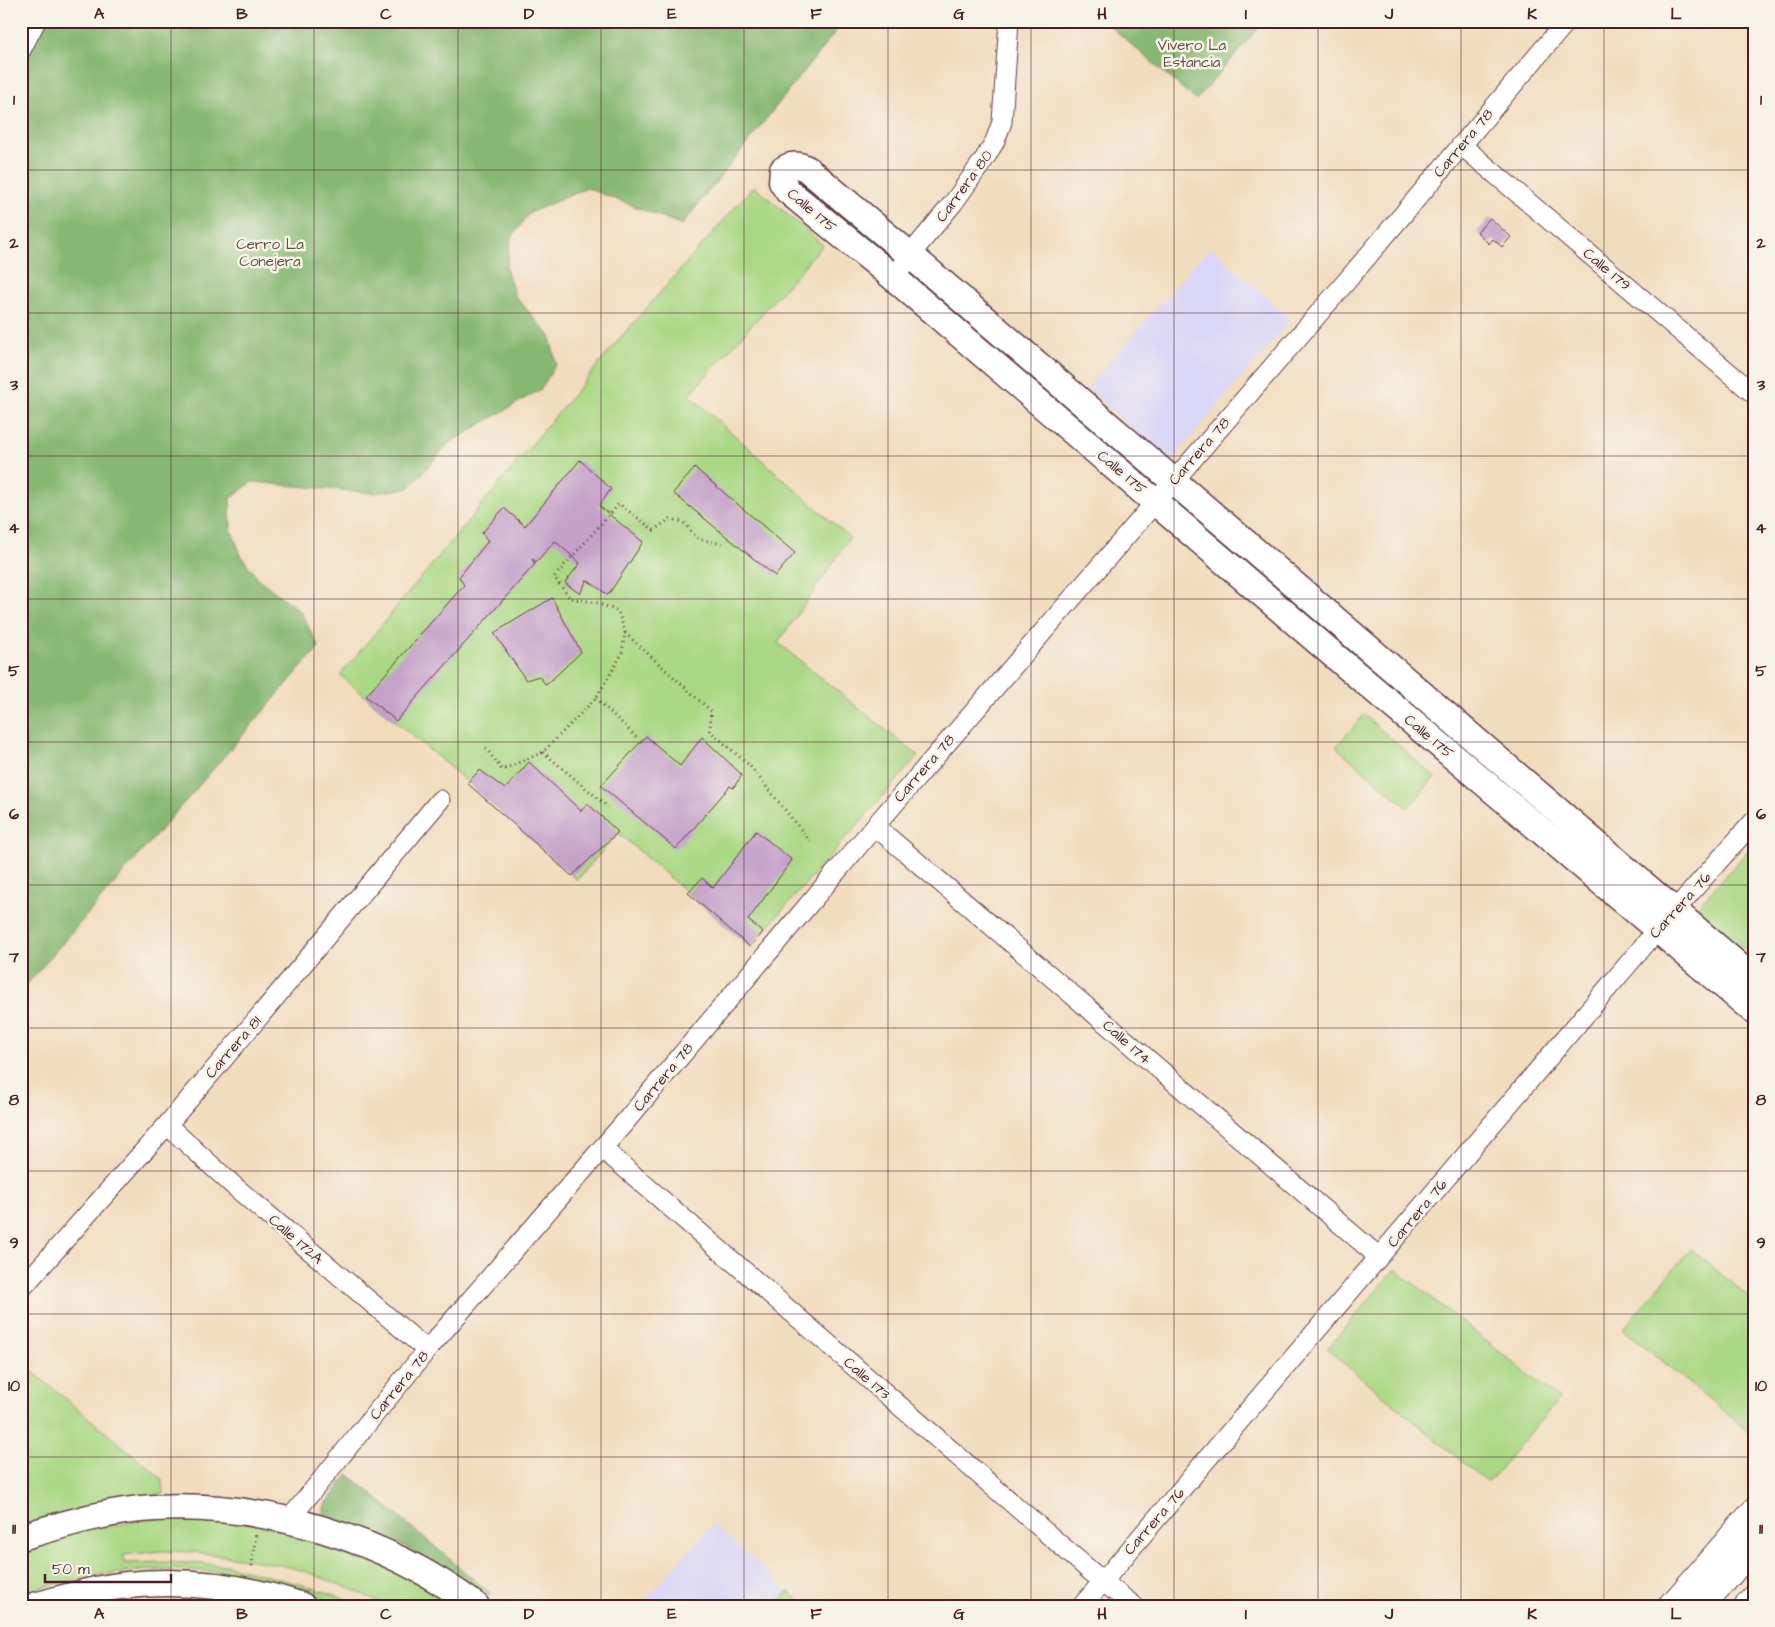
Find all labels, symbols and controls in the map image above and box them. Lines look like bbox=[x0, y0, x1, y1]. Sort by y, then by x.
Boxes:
text: A bbox=[94, 3, 105, 25]
text: B bbox=[236, 3, 248, 25]
text: C bbox=[380, 3, 392, 25]
text: D bbox=[524, 3, 535, 25]
text: E bbox=[667, 3, 677, 25]
text: F bbox=[810, 3, 822, 25]
text: G bbox=[953, 3, 965, 25]
text: H bbox=[1097, 3, 1107, 25]
text: I bbox=[1245, 3, 1247, 25]
text: J bbox=[1384, 3, 1394, 25]
text: K bbox=[1527, 3, 1537, 25]
text: L bbox=[1670, 3, 1682, 25]
park label: Vivero La Estancia bbox=[1158, 35, 1227, 73]
text: 1 bbox=[13, 89, 16, 111]
text: 1 bbox=[1760, 89, 1763, 111]
street label: Carrera 78 bbox=[1428, 104, 1499, 182]
street label: Carrera 80 bbox=[931, 146, 998, 226]
street label: Calle 175 bbox=[782, 183, 841, 238]
text: 2 bbox=[8, 232, 19, 254]
text: 2 bbox=[1755, 232, 1766, 254]
park label: Cerro La Conejera bbox=[236, 234, 304, 272]
street label: Calle 179 bbox=[1578, 243, 1635, 296]
text: 3 bbox=[9, 374, 19, 396]
text: 3 bbox=[1756, 374, 1766, 396]
street label: Carrera 78 bbox=[1164, 413, 1235, 490]
street label: Calle 175 bbox=[1092, 445, 1151, 500]
text: 4 bbox=[9, 517, 20, 539]
text: 4 bbox=[1756, 517, 1767, 539]
text: 5 bbox=[8, 660, 20, 682]
text: 5 bbox=[1755, 660, 1767, 682]
street label: Calle 175 bbox=[1399, 709, 1458, 764]
street label: Carrera 78 bbox=[889, 730, 960, 807]
text: 6 bbox=[9, 803, 19, 825]
text: 6 bbox=[1756, 803, 1766, 825]
street label: Carrera 76 bbox=[1645, 867, 1716, 943]
text: 7 bbox=[8, 946, 19, 968]
text: 7 bbox=[1755, 946, 1766, 968]
street label: Carrera 81 bbox=[200, 1012, 266, 1083]
street label: Calle 174 bbox=[1098, 1015, 1156, 1069]
street label: Carrera 78 bbox=[628, 1038, 699, 1116]
text: 8 bbox=[9, 1089, 20, 1111]
text: 8 bbox=[1756, 1089, 1767, 1111]
street label: Carrera 76 bbox=[1383, 1174, 1453, 1252]
street label: Calle 172A bbox=[264, 1210, 328, 1269]
text: 9 bbox=[9, 1232, 19, 1254]
text: 9 bbox=[1756, 1232, 1766, 1254]
street label: Carrera 78 bbox=[365, 1346, 434, 1424]
street label: Calle 173 bbox=[839, 1352, 895, 1405]
text: 10 bbox=[8, 1375, 20, 1397]
text: 10 bbox=[1755, 1375, 1767, 1397]
street label: Carrera 76 bbox=[1119, 1482, 1190, 1560]
text: 11 bbox=[12, 1518, 17, 1540]
text: 11 bbox=[1759, 1518, 1764, 1540]
scale bar bbox=[45, 1552, 171, 1584]
text: 50 m bbox=[52, 1559, 90, 1580]
text: A bbox=[94, 1603, 105, 1625]
text: B bbox=[236, 1603, 248, 1625]
text: C bbox=[380, 1603, 392, 1625]
text: D bbox=[524, 1603, 535, 1625]
text: E bbox=[667, 1603, 677, 1625]
text: F bbox=[810, 1603, 822, 1625]
text: G bbox=[953, 1603, 965, 1625]
text: H bbox=[1097, 1603, 1107, 1625]
text: I bbox=[1245, 1603, 1247, 1625]
text: J bbox=[1384, 1603, 1394, 1625]
text: K bbox=[1527, 1603, 1537, 1625]
text: L bbox=[1670, 1603, 1682, 1625]

